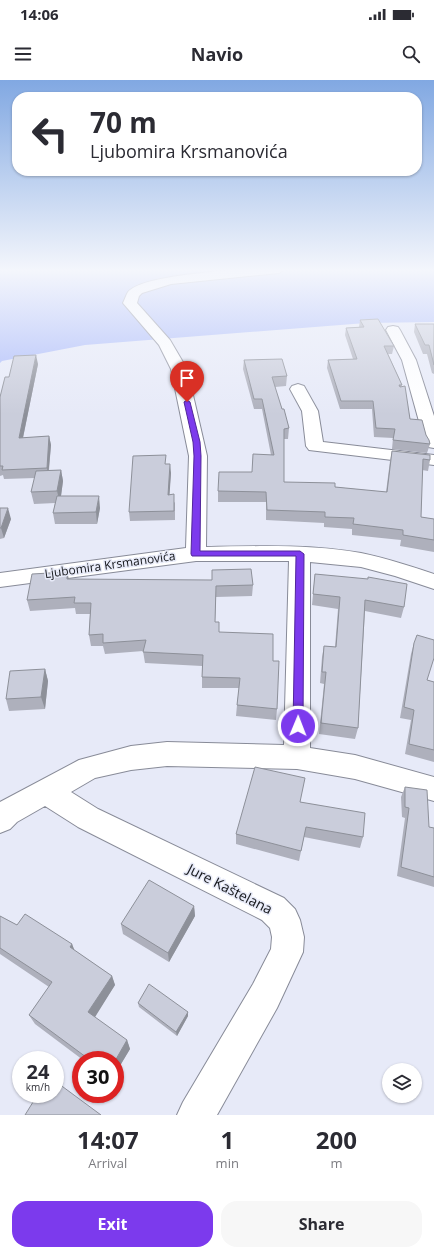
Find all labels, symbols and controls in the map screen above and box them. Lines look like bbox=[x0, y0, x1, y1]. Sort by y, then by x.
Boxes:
text: 14:06 bbox=[20, 4, 59, 24]
text: Navio bbox=[191, 42, 243, 66]
icon: menu bbox=[12, 43, 34, 65]
icon: search bbox=[400, 43, 422, 65]
text: 70 m bbox=[90, 103, 157, 141]
icon: left bbox=[24, 108, 76, 160]
text: Ljubomira Krsmanovića bbox=[90, 139, 288, 163]
pin bbox=[170, 361, 204, 402]
icon: arrive bbox=[176, 367, 198, 389]
street label: Ljubomira Krsmanovića bbox=[43, 547, 176, 582]
position arrow bbox=[277, 705, 319, 747]
street label: Jure Kaštelana bbox=[183, 858, 276, 918]
speed limit sign: 30 bbox=[72, 1051, 124, 1103]
text: 24 bbox=[27, 1058, 49, 1085]
map controls bbox=[382, 1063, 422, 1103]
button: layers bbox=[382, 1063, 422, 1103]
text: km/h bbox=[26, 1080, 50, 1094]
text: 14:07 bbox=[77, 1123, 139, 1156]
text: 1 bbox=[220, 1123, 234, 1156]
text: 200 bbox=[316, 1123, 357, 1156]
text: Arrival bbox=[88, 1154, 127, 1172]
text: min bbox=[216, 1154, 239, 1172]
text: m bbox=[330, 1154, 342, 1172]
button: Exit bbox=[12, 1201, 213, 1247]
button: Share bbox=[221, 1201, 422, 1247]

